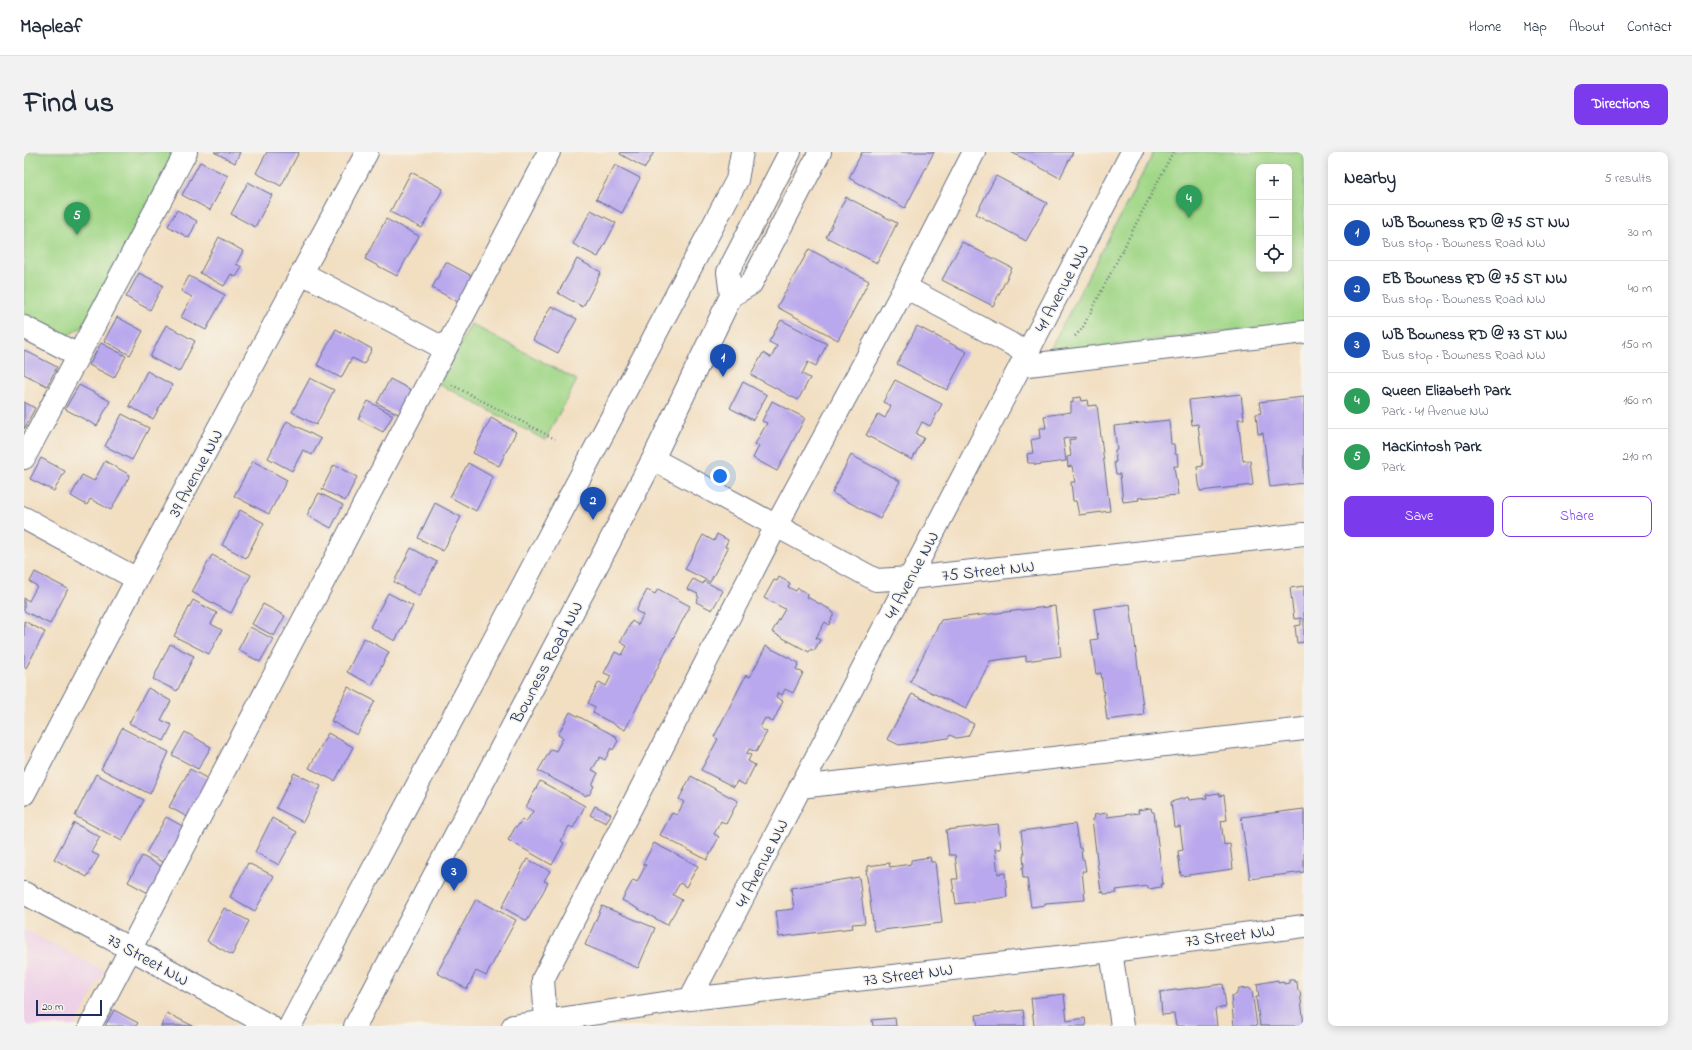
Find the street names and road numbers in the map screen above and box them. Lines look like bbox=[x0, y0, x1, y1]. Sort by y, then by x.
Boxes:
street label: 41 Avenue NW bbox=[1029, 240, 1096, 337]
street label: 39 Avenue NW bbox=[163, 425, 230, 522]
street label: 41 Avenue NW bbox=[879, 527, 946, 624]
street label: 75 Street NW bbox=[941, 554, 1036, 589]
street label: Bowness Road NW bbox=[504, 597, 590, 729]
street label: 41 Avenue NW bbox=[729, 815, 795, 912]
street label: 73 Street NW bbox=[1184, 919, 1276, 954]
street label: 73 Street NW bbox=[102, 928, 193, 993]
street label: 73 Street NW bbox=[862, 958, 954, 993]

